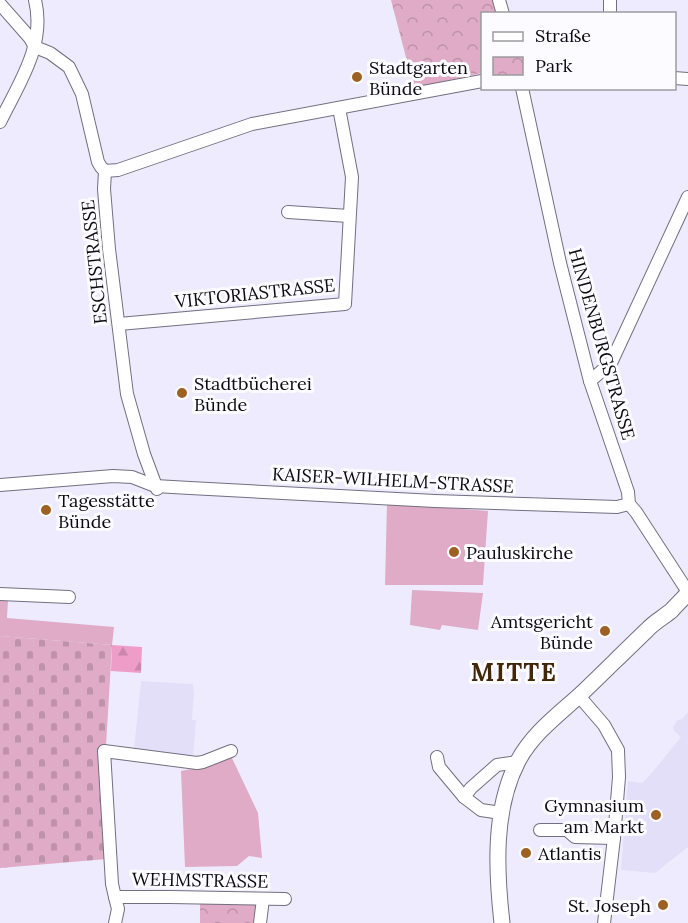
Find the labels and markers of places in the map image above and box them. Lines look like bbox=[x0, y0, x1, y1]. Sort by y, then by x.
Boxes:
place label: Stadtgarten Bünde bbox=[369, 56, 468, 100]
marker: Stadtgarten Bünde bbox=[350, 70, 364, 84]
place label: Stadtbücherei Bünde bbox=[194, 372, 312, 416]
marker: Stadtbücherei Bünde bbox=[175, 386, 189, 400]
place label: Tagesstätte Bünde bbox=[58, 489, 155, 533]
marker: Tagesstätte Bünde bbox=[39, 503, 53, 517]
place label: Pauluskirche bbox=[466, 541, 573, 564]
marker: Pauluskirche bbox=[447, 545, 461, 559]
place label: Amtsgericht Bünde bbox=[490, 610, 593, 654]
marker: Amtsgericht Bünde bbox=[598, 624, 612, 638]
place label: Gymnasium am Markt bbox=[544, 794, 644, 838]
marker: Gymnasium am Markt bbox=[649, 808, 663, 822]
place label: Atlantis bbox=[537, 842, 601, 865]
marker: Atlantis bbox=[519, 846, 533, 860]
place label: St. Joseph bbox=[568, 894, 651, 917]
marker: St. Joseph bbox=[656, 898, 670, 912]

